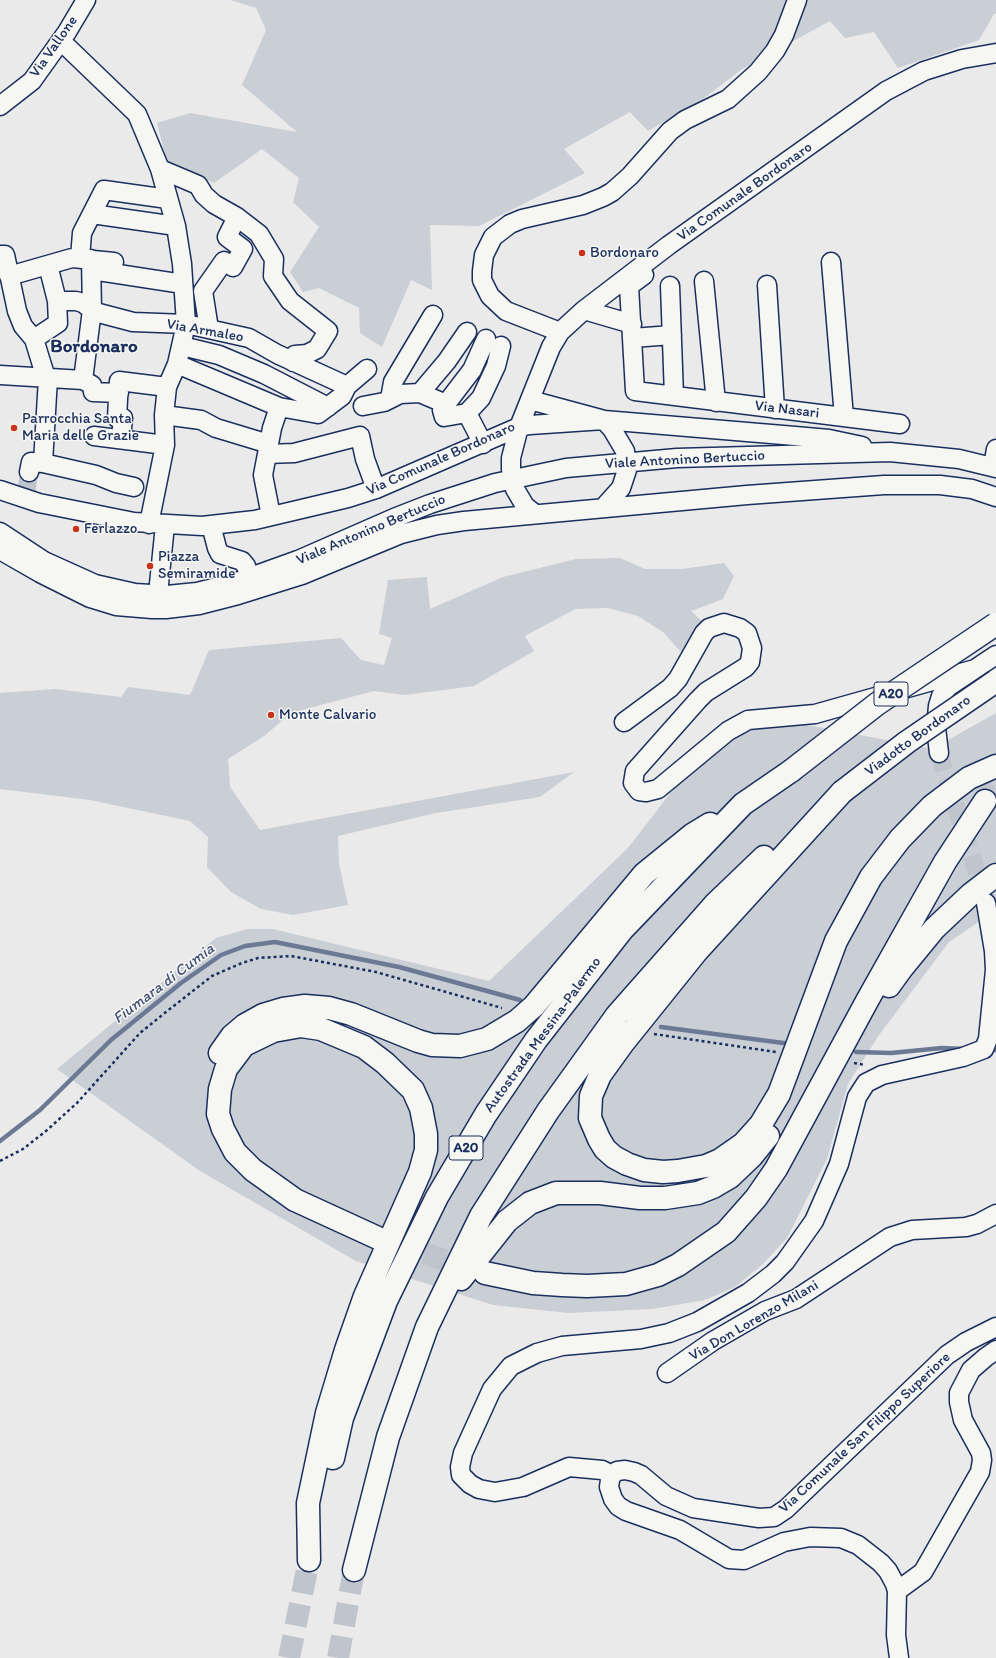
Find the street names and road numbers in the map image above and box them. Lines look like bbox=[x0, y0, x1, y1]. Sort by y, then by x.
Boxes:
street label: Via Vallone bbox=[26, 13, 82, 81]
street label: Via Comunale Bordonaro bbox=[674, 138, 816, 246]
street label: Via Armaleo bbox=[165, 315, 245, 347]
street label: Via Nasari bbox=[754, 397, 820, 423]
street label: Via Comunale Bordonaro bbox=[364, 418, 518, 500]
street label: Viale Antonino Bertuccio bbox=[605, 447, 765, 473]
street label: Viale Antonino Bertuccio bbox=[294, 490, 448, 570]
road number: A20 bbox=[874, 682, 908, 706]
street label: Viadotto Bordonaro bbox=[862, 692, 974, 780]
street label: Autostrada Messina-Palermo bbox=[480, 954, 606, 1116]
road number: A20 bbox=[449, 1136, 483, 1160]
street label: Via Don Lorenzo Milani bbox=[686, 1277, 822, 1365]
street label: Via Comunale San Filippo Superiore bbox=[775, 1349, 955, 1517]

